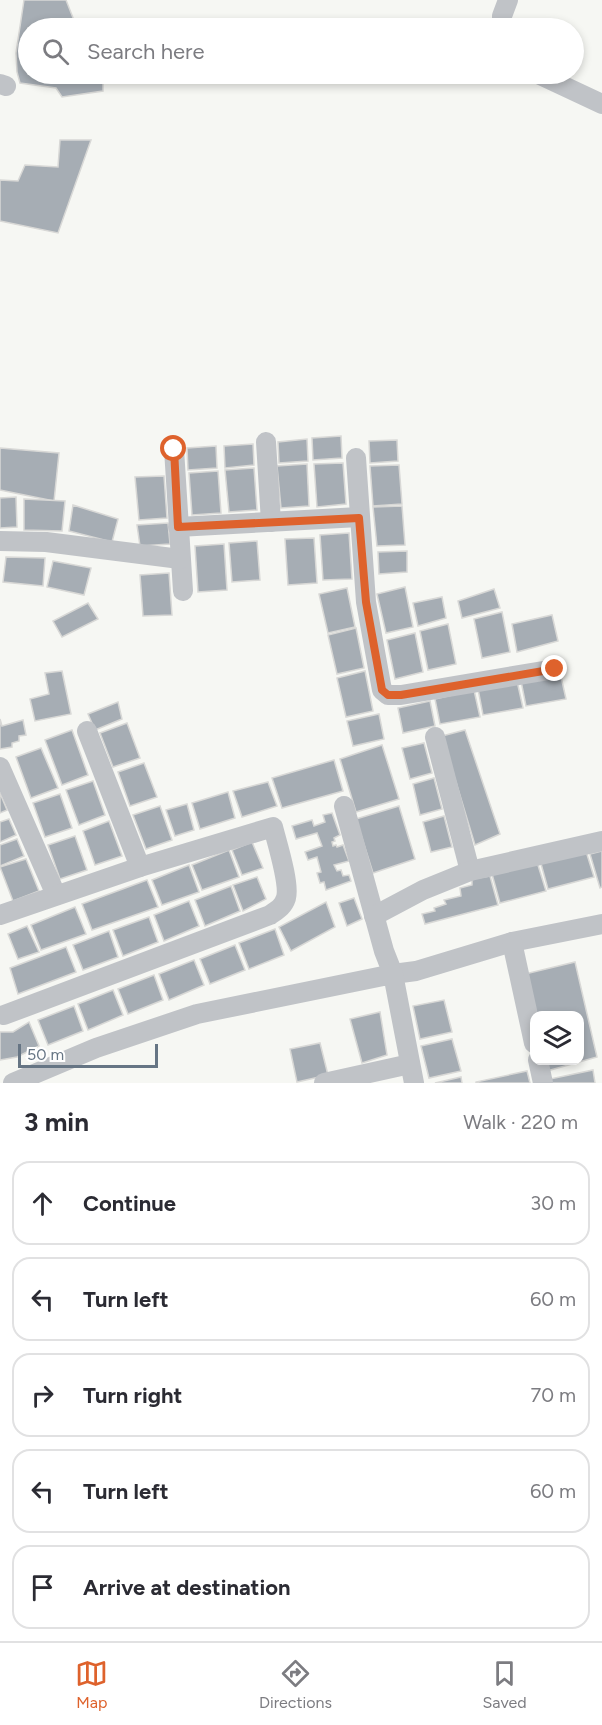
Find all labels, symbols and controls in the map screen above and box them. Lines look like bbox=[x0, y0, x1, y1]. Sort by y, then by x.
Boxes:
search box bbox=[18, 18, 584, 84]
icon: search bbox=[39, 35, 72, 68]
text: Search here bbox=[87, 38, 205, 65]
route start bbox=[160, 435, 186, 461]
route end bbox=[541, 655, 567, 681]
map controls bbox=[530, 1011, 584, 1065]
button: layers bbox=[530, 1011, 584, 1065]
scale bar bbox=[18, 1041, 158, 1068]
text: 50 m bbox=[27, 1045, 64, 1064]
text: 3 min bbox=[24, 1106, 89, 1138]
text: Walk · 220 m bbox=[463, 1110, 578, 1134]
icon: ahead bbox=[26, 1187, 59, 1220]
text: Continue bbox=[83, 1190, 176, 1217]
text: 30 m bbox=[530, 1191, 576, 1215]
icon: left bbox=[26, 1283, 59, 1316]
text: Turn left bbox=[83, 1286, 169, 1313]
text: 60 m bbox=[530, 1287, 576, 1311]
icon: right bbox=[26, 1379, 59, 1412]
text: Turn right bbox=[83, 1382, 182, 1409]
text: 70 m bbox=[530, 1383, 576, 1407]
icon: left bbox=[26, 1475, 59, 1508]
text: Turn left bbox=[83, 1478, 169, 1505]
text: 60 m bbox=[530, 1479, 576, 1503]
icon: arrive bbox=[26, 1571, 59, 1604]
text: Arrive at destination bbox=[83, 1574, 291, 1601]
tab: Map bbox=[75, 1657, 108, 1712]
tab: Directions bbox=[259, 1657, 332, 1712]
tab: Saved bbox=[483, 1657, 527, 1712]

